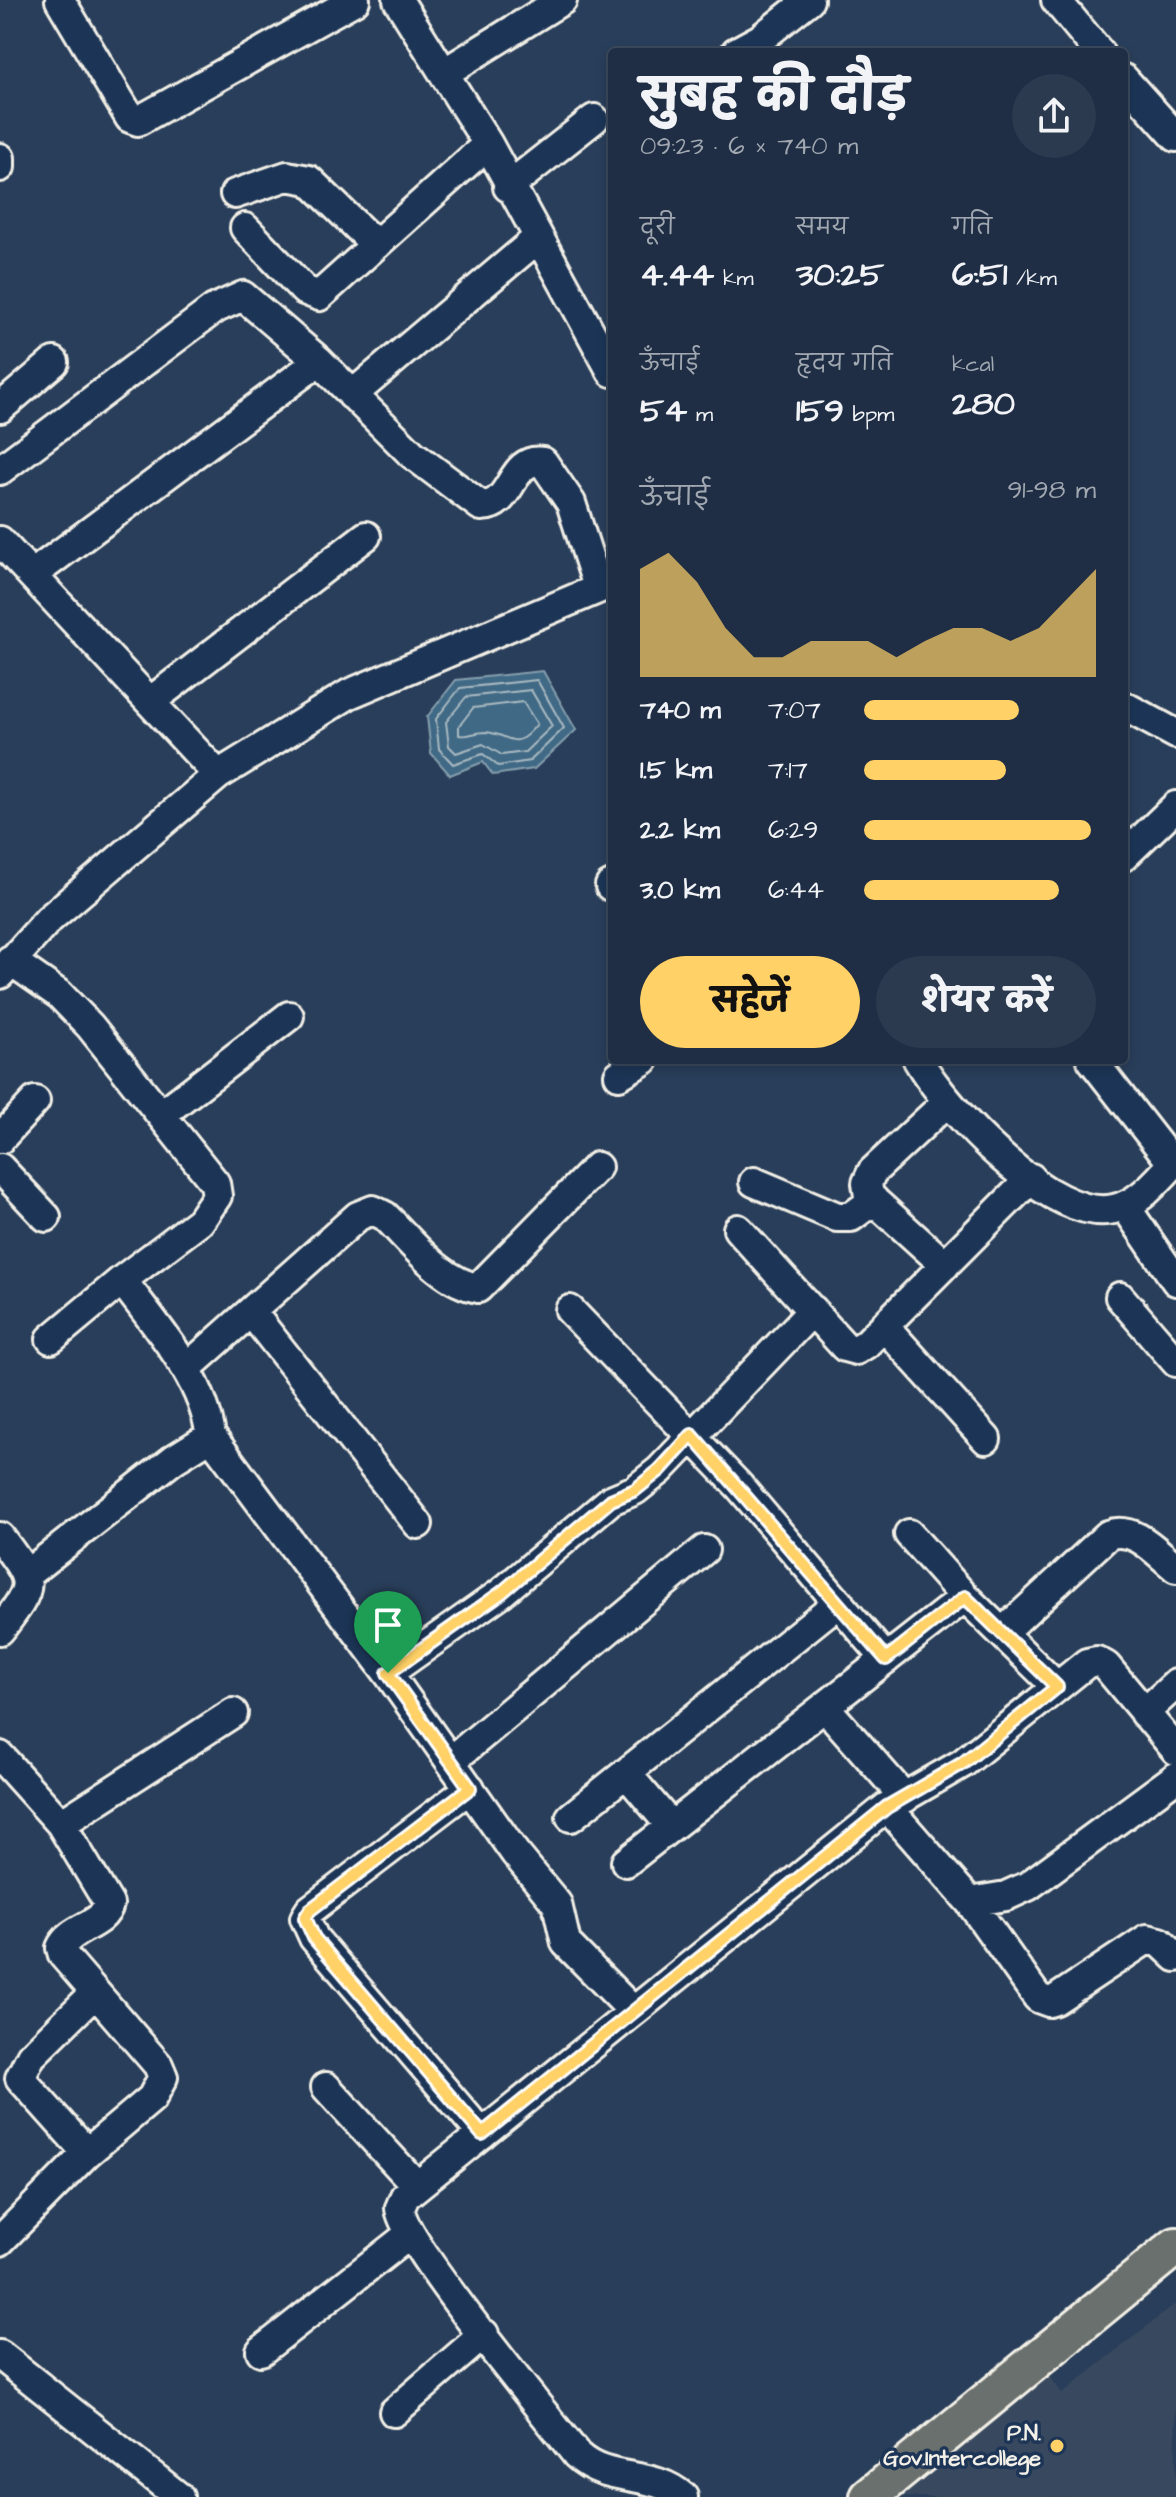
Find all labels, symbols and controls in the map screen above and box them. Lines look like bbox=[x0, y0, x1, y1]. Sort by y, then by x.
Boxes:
text: सुबह की दौड़ bbox=[640, 67, 908, 128]
button: share bbox=[1012, 74, 1096, 158]
text: 09:23 · 6 × 740 m bbox=[640, 128, 858, 164]
text: दूरी bbox=[640, 212, 675, 243]
text: समय bbox=[796, 212, 848, 243]
text: गति bbox=[952, 212, 992, 243]
text: 4.44 bbox=[640, 251, 714, 299]
text: 30:25 bbox=[796, 251, 884, 299]
text: 6:51 bbox=[952, 251, 1007, 299]
text: km bbox=[714, 263, 754, 294]
text: /km bbox=[1007, 263, 1057, 294]
text: ऊँचाई bbox=[640, 348, 699, 379]
text: हृदय गति bbox=[796, 348, 893, 379]
text: kcal bbox=[952, 349, 994, 380]
text: 280 bbox=[952, 380, 1015, 428]
text: 54 bbox=[640, 387, 687, 435]
text: 159 bbox=[796, 387, 844, 435]
text: m bbox=[687, 399, 713, 430]
text: bpm bbox=[844, 399, 894, 430]
text: 91–98 m bbox=[1007, 472, 1096, 508]
text: ऊँचाई bbox=[640, 479, 710, 515]
text: 740 m bbox=[640, 692, 721, 728]
text: 7:07 bbox=[768, 692, 821, 728]
text: 1.5 km bbox=[640, 752, 712, 788]
text: 7:17 bbox=[768, 752, 808, 788]
text: 2.2 km bbox=[640, 812, 720, 848]
text: 6:29 bbox=[768, 812, 818, 848]
text: 3.0 km bbox=[640, 872, 720, 908]
text: 6:44 bbox=[768, 872, 824, 908]
button: सहेजें bbox=[640, 956, 860, 1048]
button: शेयर करें bbox=[876, 956, 1096, 1048]
pin bbox=[354, 1591, 422, 1673]
icon: arrive bbox=[366, 1603, 410, 1647]
place label: P.N. Gov.Intercollege bbox=[883, 2418, 1041, 2475]
marker: P.N. Gov.Intercollege bbox=[1048, 2437, 1066, 2455]

